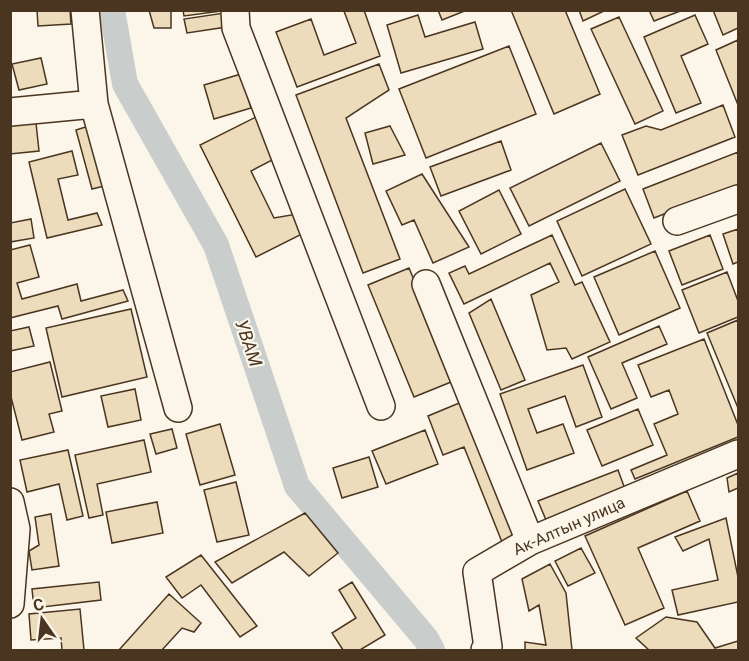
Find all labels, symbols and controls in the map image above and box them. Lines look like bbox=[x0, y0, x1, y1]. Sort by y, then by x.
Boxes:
water label: УВАМ bbox=[231, 317, 267, 370]
street label: Ак-Алтын улица bbox=[510, 493, 628, 559]
north arrow bbox=[12, 589, 72, 649]
text: С bbox=[31, 594, 46, 615]

